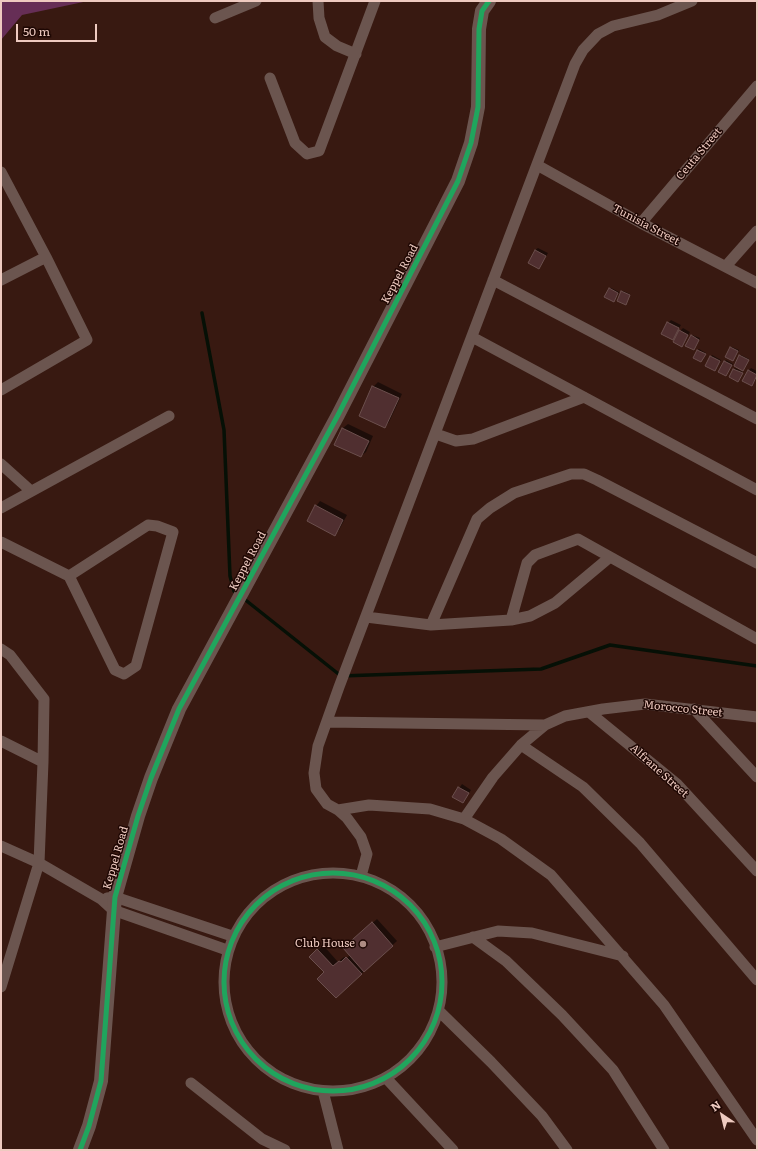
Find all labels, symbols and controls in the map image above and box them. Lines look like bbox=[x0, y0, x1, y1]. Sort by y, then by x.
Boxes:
scale bar bbox=[18, 16, 99, 42]
text: 50 m bbox=[23, 22, 50, 40]
street label: Ceuta Street bbox=[673, 125, 725, 183]
street label: Tunisia Street bbox=[610, 202, 682, 248]
street label: Keppel Road bbox=[379, 242, 421, 306]
street label: Keppel Road bbox=[227, 529, 269, 593]
street label: Morocco Street bbox=[643, 698, 723, 720]
street label: Alfrane Street bbox=[627, 741, 691, 801]
street label: Keppel Road bbox=[101, 825, 131, 891]
place label: Club House bbox=[295, 937, 355, 951]
marker: Club House bbox=[358, 939, 368, 949]
north arrow bbox=[702, 1095, 742, 1135]
text: N bbox=[707, 1096, 723, 1114]

